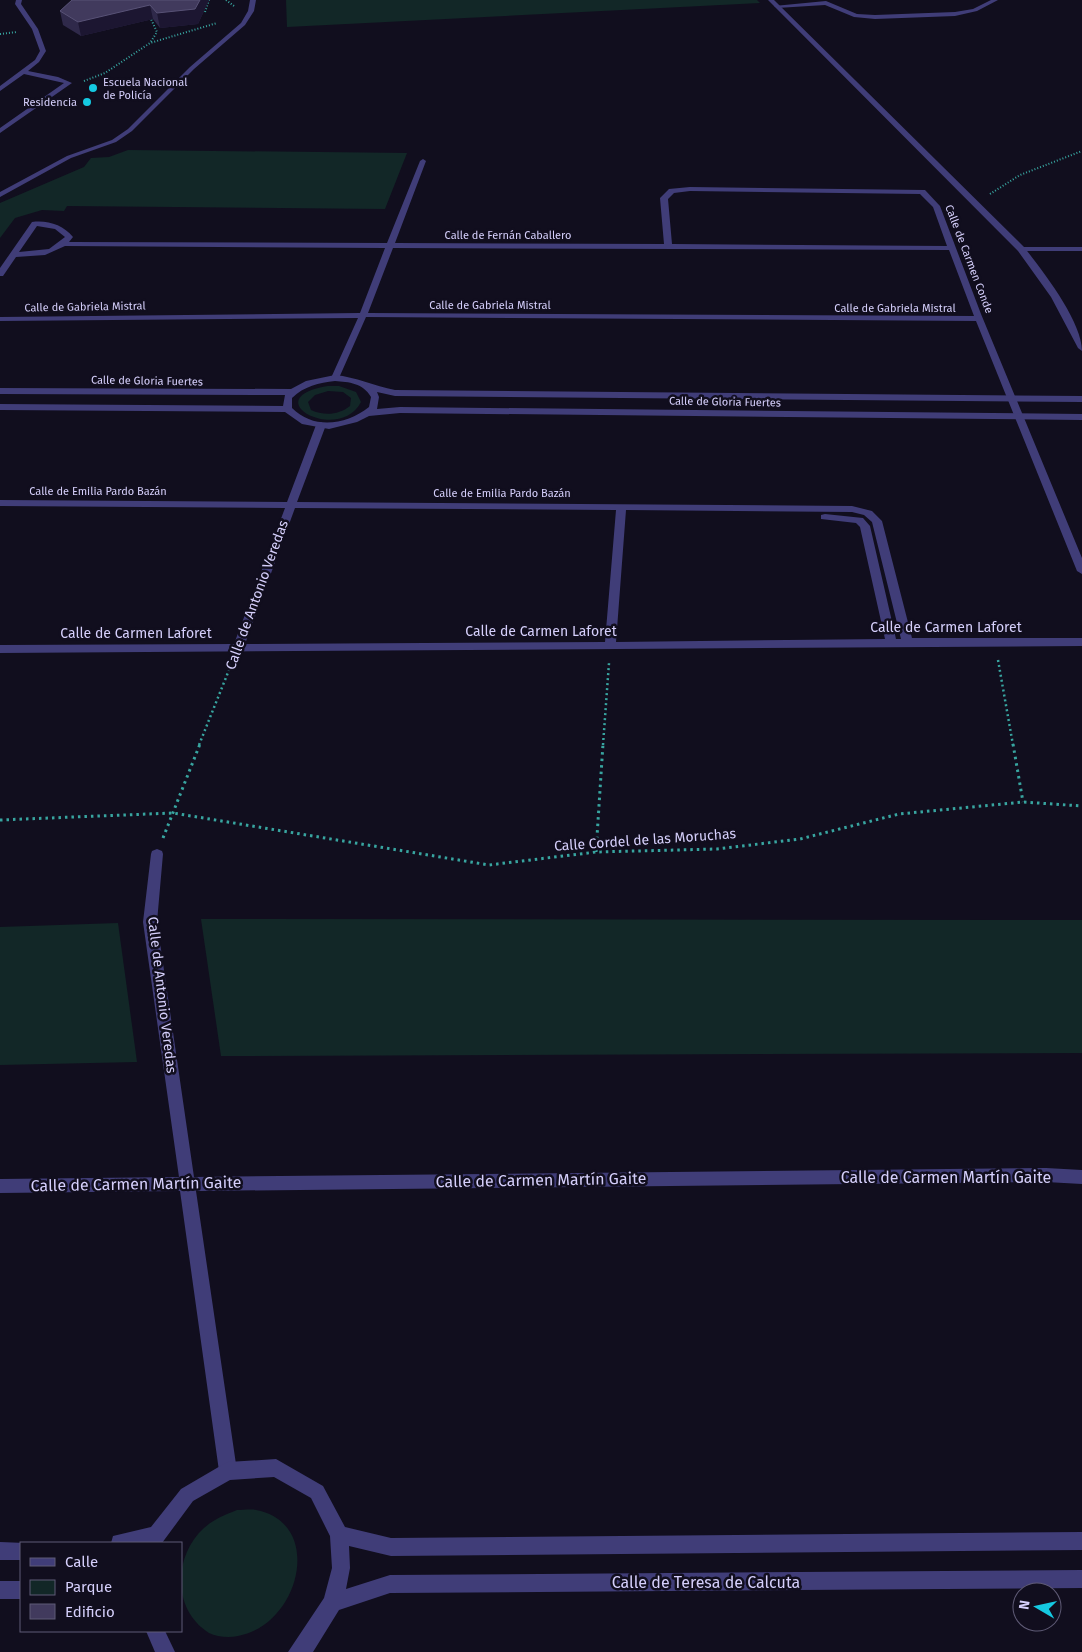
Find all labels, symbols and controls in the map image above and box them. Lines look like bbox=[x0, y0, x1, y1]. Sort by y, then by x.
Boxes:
place label: Escuela Nacional de Policía bbox=[103, 76, 187, 102]
marker: Escuela Nacional de Policía bbox=[87, 82, 99, 94]
place label: Residencia bbox=[23, 96, 77, 109]
marker: Residencia bbox=[81, 96, 93, 108]
street label: Calle de Carmen Conde bbox=[942, 203, 996, 315]
street label: Calle de Fernán Caballero bbox=[445, 229, 571, 242]
street label: Calle de Gabriela Mistral bbox=[24, 299, 146, 315]
street label: Calle de Gabriela Mistral bbox=[429, 299, 551, 312]
street label: Calle de Gabriela Mistral bbox=[834, 302, 956, 315]
street label: Calle de Gloria Fuertes bbox=[91, 374, 203, 388]
street label: Calle de Gloria Fuertes bbox=[669, 395, 781, 409]
street label: Calle de Emilia Pardo Bazán bbox=[29, 485, 167, 498]
street label: Calle de Emilia Pardo Bazán bbox=[433, 487, 571, 500]
street label: Calle de Antonio Veredas bbox=[222, 518, 292, 672]
street label: Calle de Carmen Laforet bbox=[870, 619, 1023, 636]
street label: Calle de Carmen Laforet bbox=[465, 623, 618, 640]
street label: Calle de Carmen Laforet bbox=[60, 625, 213, 642]
street label: Calle Cordel de las Moruchas bbox=[554, 825, 737, 855]
street label: Calle de Antonio Veredas bbox=[144, 916, 180, 1075]
street label: Calle de Carmen Martín Gaite bbox=[841, 1168, 1051, 1187]
street label: Calle de Carmen Martín Gaite bbox=[436, 1169, 646, 1191]
street label: Calle de Carmen Martín Gaite bbox=[31, 1173, 241, 1195]
legend bbox=[20, 1542, 182, 1632]
text: Calle bbox=[65, 1553, 98, 1571]
street label: Calle de Teresa de Calcuta bbox=[612, 1573, 800, 1592]
text: Parque bbox=[65, 1578, 112, 1596]
north arrow bbox=[1012, 1582, 1062, 1632]
text: N bbox=[1016, 1599, 1034, 1611]
text: Edificio bbox=[65, 1603, 115, 1621]

